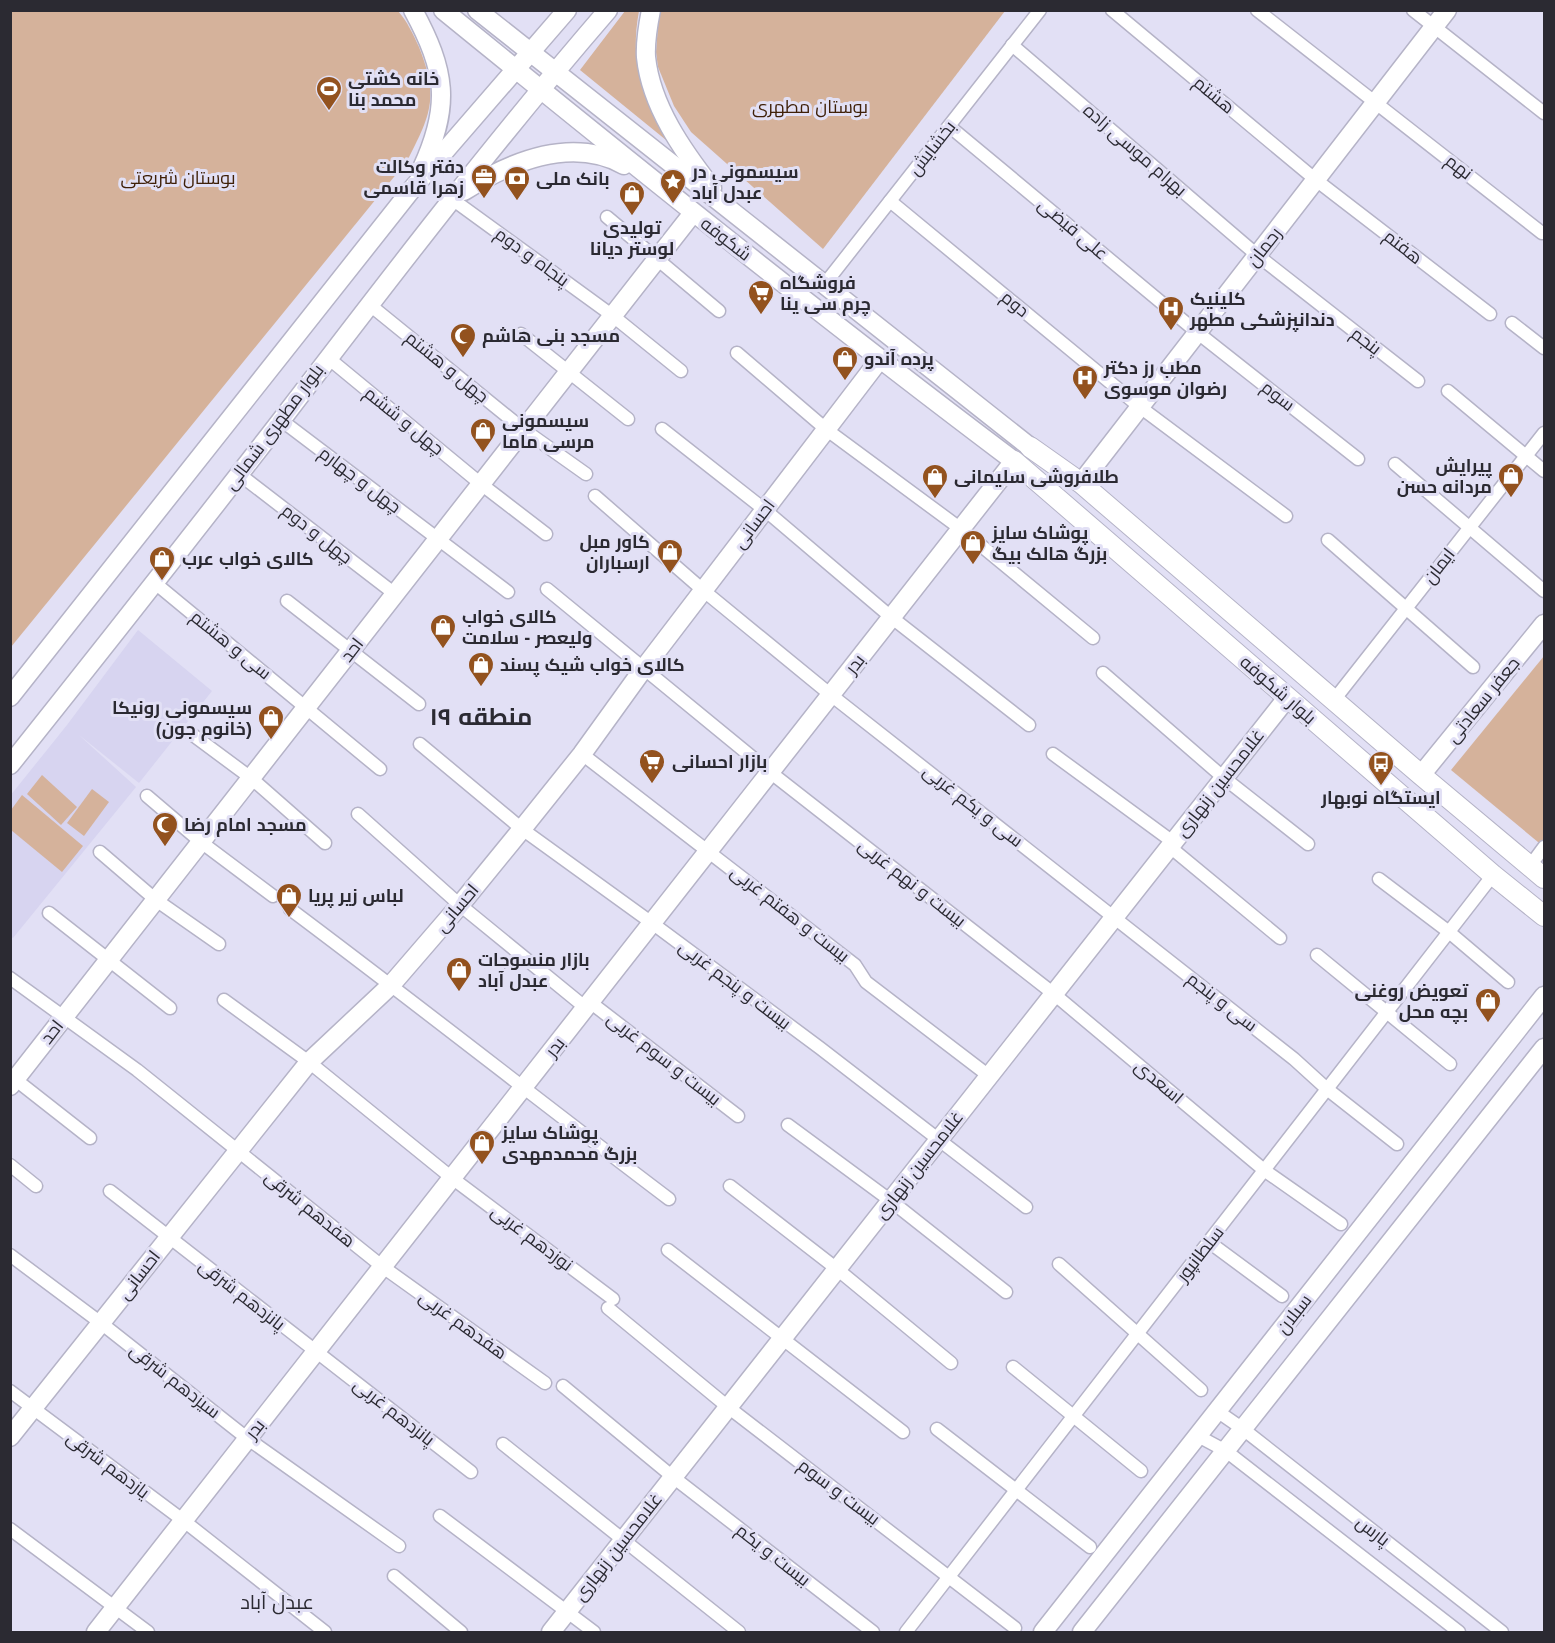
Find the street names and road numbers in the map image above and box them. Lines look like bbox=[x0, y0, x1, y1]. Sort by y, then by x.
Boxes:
street label: هشتم bbox=[1188, 72, 1238, 119]
street label: بهرام موسی زاده bbox=[1078, 100, 1191, 202]
street label: بخشایش bbox=[905, 117, 960, 180]
street label: نهم bbox=[1440, 150, 1476, 185]
street label: علی فیضی bbox=[1034, 194, 1112, 265]
street label: شکوفه bbox=[696, 213, 755, 266]
street label: رحمان bbox=[1243, 223, 1286, 271]
street label: پنجاه و دوم bbox=[490, 224, 573, 292]
street label: هفتم bbox=[1379, 226, 1426, 270]
street label: دوم bbox=[996, 287, 1033, 323]
street label: پنجم bbox=[1346, 323, 1385, 361]
street label: چهل و هشتم bbox=[400, 327, 493, 408]
street label: بلوار مطهری شمالی bbox=[220, 360, 329, 494]
street label: سوم bbox=[1256, 377, 1299, 417]
street label: چهل و ششم bbox=[359, 383, 448, 461]
street label: چهل و چهارم bbox=[314, 443, 405, 519]
street label: احسانی bbox=[729, 495, 780, 553]
street label: چهل و دوم bbox=[276, 500, 356, 569]
street label: ایمان bbox=[1419, 544, 1460, 588]
street label: سی و هشتم bbox=[186, 607, 275, 685]
street label: احد bbox=[337, 634, 367, 666]
street label: بدر bbox=[841, 650, 870, 679]
street label: بلوار شکوفه bbox=[1235, 652, 1320, 729]
street label: جعفر سعادتی bbox=[1442, 653, 1524, 747]
street label: غلامحسین زنهاری bbox=[1172, 725, 1269, 841]
street label: سی و یکم غربی bbox=[918, 761, 1027, 853]
street label: بیست و نهم غربی bbox=[853, 835, 970, 933]
street label: بیست و هفتم غربی bbox=[726, 862, 853, 968]
street label: احسانی bbox=[431, 880, 484, 937]
street label: بیست و پنجم غربی bbox=[674, 936, 795, 1035]
street label: سی و پنجم bbox=[1182, 968, 1261, 1037]
street label: بیست و سوم غربی bbox=[602, 1009, 725, 1111]
street label: احد bbox=[37, 1016, 67, 1048]
street label: بدر bbox=[541, 1033, 570, 1062]
street label: اسعدی bbox=[1130, 1056, 1187, 1109]
street label: غلامحسین زنهاری bbox=[871, 1107, 968, 1223]
street label: هفدهم شرقی bbox=[260, 1167, 359, 1253]
street label: نوزدهم غربی bbox=[486, 1201, 577, 1277]
street label: سلطانپور bbox=[1172, 1222, 1229, 1287]
street label: احسانی bbox=[114, 1247, 165, 1304]
street label: پانزدهم شرقی bbox=[194, 1255, 289, 1336]
street label: هفدهم غربی bbox=[414, 1287, 511, 1365]
street label: سبلان bbox=[1272, 1290, 1316, 1338]
street label: سیزدهم شرقی bbox=[125, 1340, 224, 1424]
street label: پانزدهم غربی bbox=[348, 1374, 439, 1451]
street label: بدر bbox=[241, 1415, 270, 1444]
street label: یازدهم شرقی bbox=[62, 1428, 153, 1504]
street label: بیست و سوم bbox=[793, 1455, 884, 1531]
street label: غلامحسین زنهاری bbox=[570, 1489, 667, 1605]
street label: پارس bbox=[1351, 1512, 1394, 1552]
street label: بیست و یکم bbox=[731, 1520, 814, 1592]

